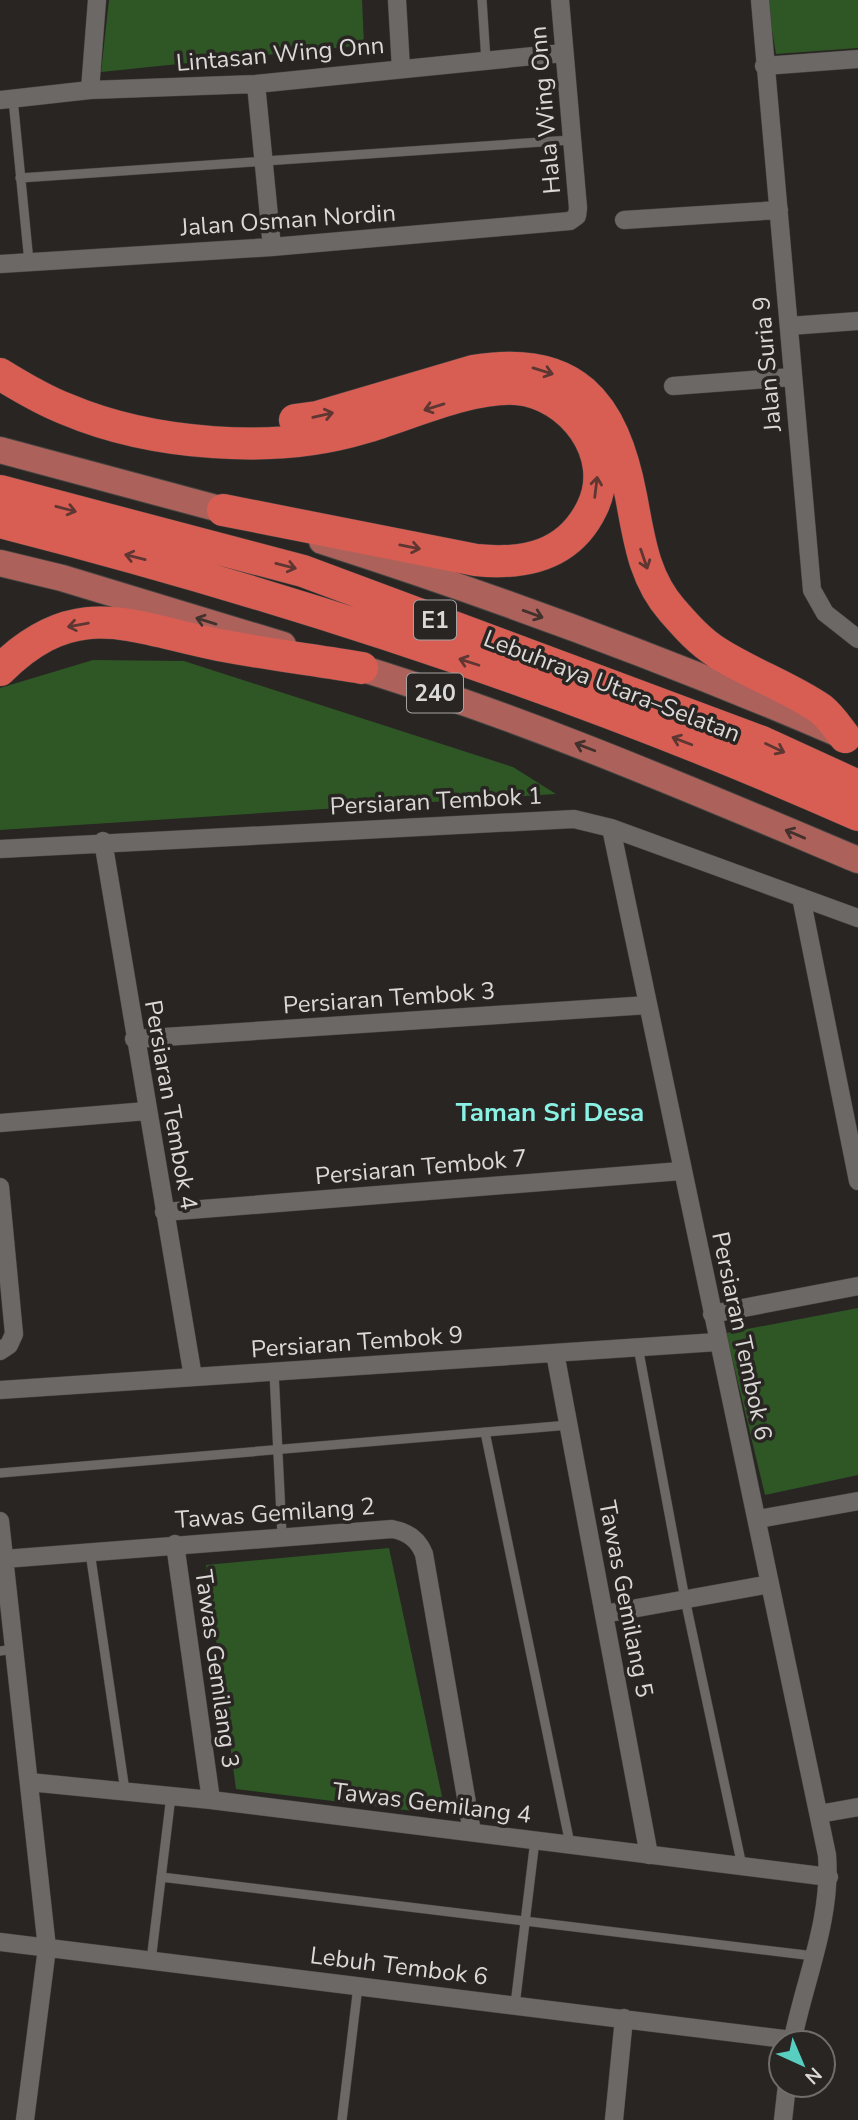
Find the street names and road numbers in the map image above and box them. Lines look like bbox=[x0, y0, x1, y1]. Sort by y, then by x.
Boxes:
street label: Hala Wing Onn bbox=[522, 25, 568, 195]
street label: Lintasan Wing Onn bbox=[175, 29, 385, 79]
street label: Jalan Osman Nordin bbox=[178, 197, 397, 244]
street label: Jalan Suria 9 bbox=[745, 295, 789, 434]
road number: E1 bbox=[414, 600, 456, 640]
street label: Lebuhraya Utara–Selatan bbox=[479, 622, 745, 750]
road number: 240 bbox=[407, 674, 463, 712]
street label: Persiaran Tembok 1 bbox=[329, 779, 543, 823]
street label: Persiaran Tembok 3 bbox=[282, 975, 496, 1021]
street label: Persiaran Tembok 4 bbox=[137, 998, 205, 1212]
street label: Persiaran Tembok 7 bbox=[314, 1142, 528, 1192]
street label: Persiaran Tembok 6 bbox=[704, 1229, 780, 1443]
street label: Persiaran Tembok 9 bbox=[250, 1319, 464, 1365]
street label: Tawas Gemilang 2 bbox=[174, 1490, 376, 1536]
street label: Tawas Gemilang 5 bbox=[591, 1498, 661, 1700]
street label: Tawas Gemilang 3 bbox=[187, 1568, 247, 1770]
street label: Tawas Gemilang 4 bbox=[331, 1775, 533, 1831]
street label: Lebuh Tembok 6 bbox=[308, 1939, 490, 1993]

